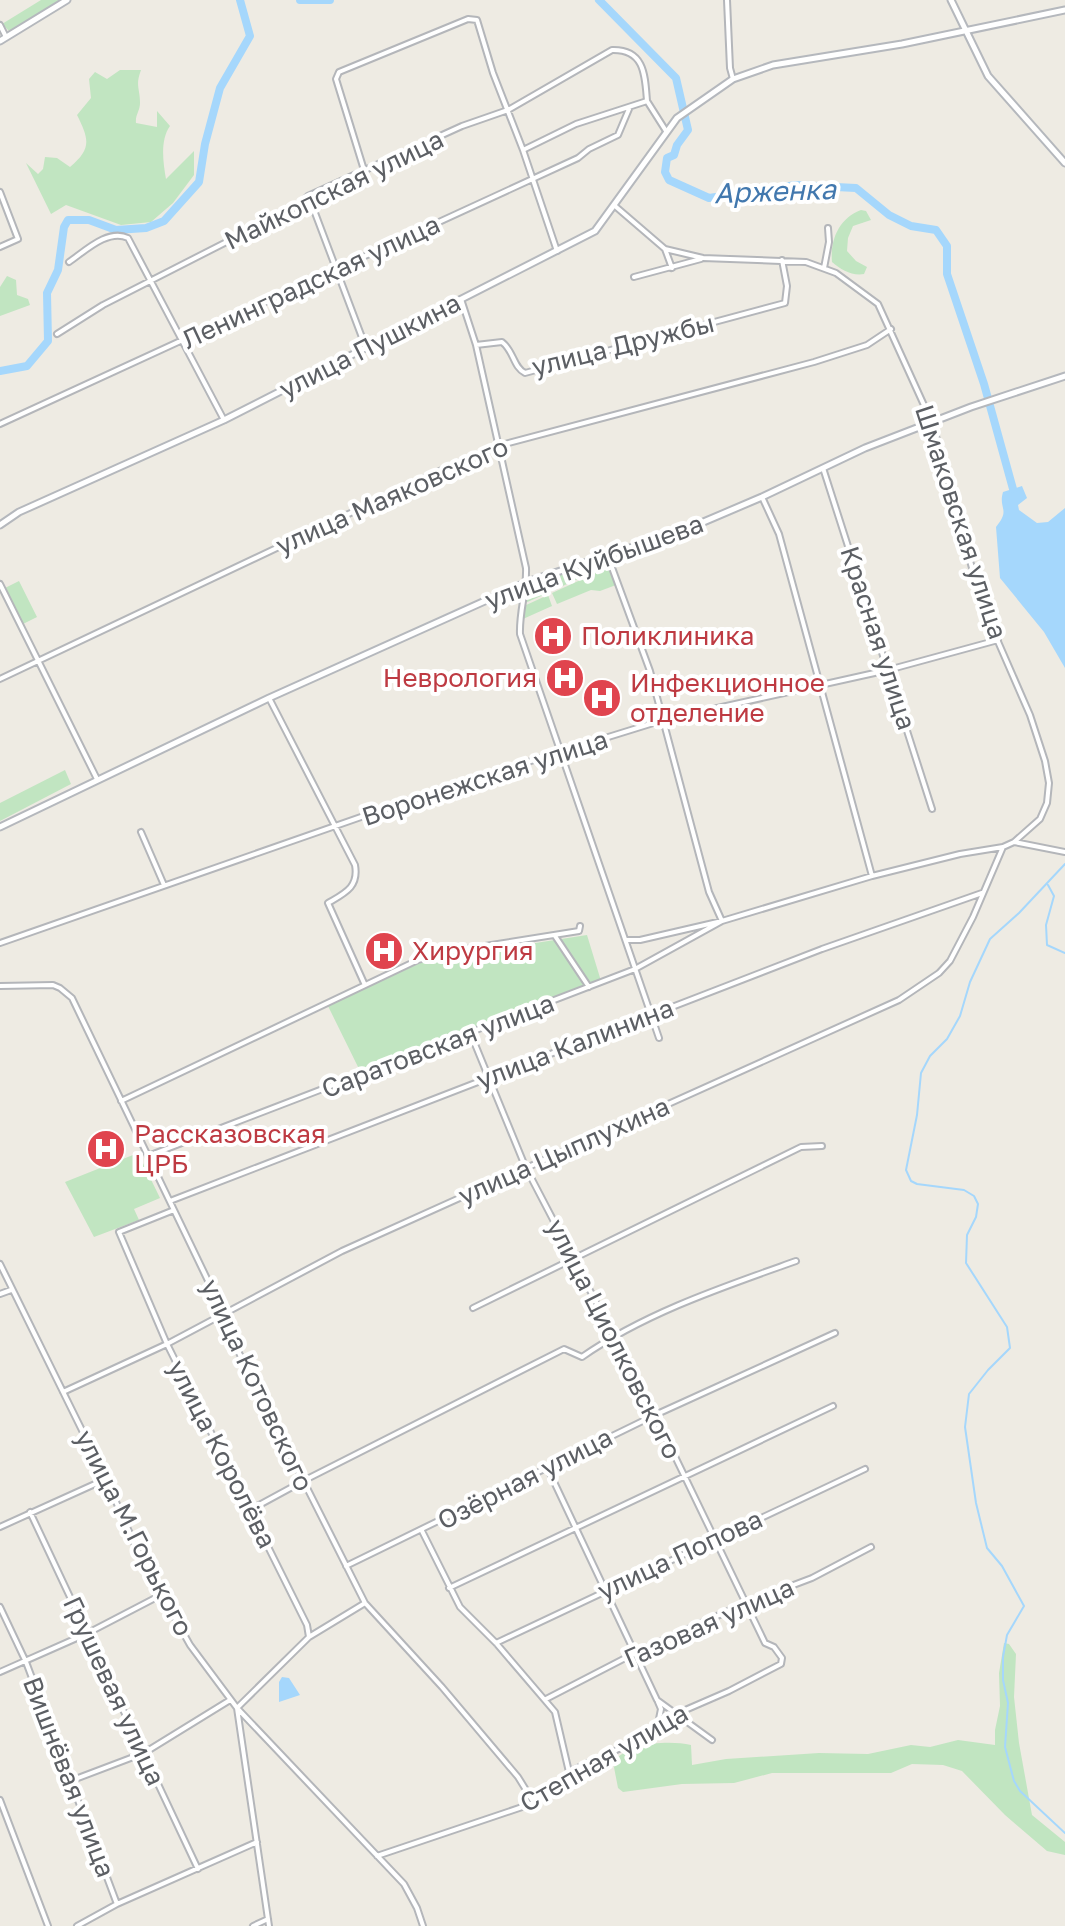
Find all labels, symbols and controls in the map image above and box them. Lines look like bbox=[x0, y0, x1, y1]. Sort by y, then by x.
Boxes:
street label: Майкопская улица bbox=[219, 123, 448, 256]
water label: Арженка bbox=[713, 172, 838, 209]
street label: Ленинградская улица bbox=[177, 208, 445, 355]
street label: улица Пушкина bbox=[274, 287, 466, 405]
street label: улица Дружбы bbox=[528, 307, 717, 382]
street label: Шмаковская улица bbox=[909, 401, 1014, 643]
street label: улица Маяковского bbox=[271, 430, 513, 561]
street label: улица Куйбышева bbox=[480, 508, 707, 615]
street label: Красная улица bbox=[834, 542, 923, 734]
hospital icon: Поликлиника bbox=[532, 615, 574, 657]
place label: Поликлиника bbox=[581, 620, 755, 651]
hospital icon: Неврология bbox=[544, 657, 586, 699]
place label: Неврология bbox=[383, 662, 537, 693]
place label: Инфекционное отделение bbox=[630, 667, 825, 728]
hospital icon: Инфекционное отделение bbox=[581, 677, 623, 719]
street label: Воронежская улица bbox=[358, 723, 612, 832]
hospital icon: Хирургия bbox=[363, 930, 405, 972]
place label: Хирургия bbox=[412, 935, 534, 966]
street label: Саратовская улица bbox=[317, 987, 558, 1104]
street label: улица Калинина bbox=[472, 992, 678, 1095]
street label: улица Цыплухина bbox=[453, 1090, 674, 1211]
place label: Рассказовская ЦРБ bbox=[134, 1118, 326, 1179]
hospital icon: Рассказовская ЦРБ bbox=[85, 1128, 127, 1170]
street label: улица Циолковского bbox=[540, 1214, 688, 1464]
street label: улица Котовского bbox=[195, 1274, 320, 1496]
street label: улица Королёва bbox=[162, 1355, 283, 1553]
street label: Озёрная улица bbox=[432, 1421, 617, 1536]
street label: улица М.Горького bbox=[69, 1425, 200, 1641]
street label: улица Попова bbox=[592, 1503, 767, 1606]
street label: Газовая улица bbox=[619, 1571, 799, 1674]
street label: Грушевая улица bbox=[57, 1591, 172, 1790]
street label: Вишнёвая улица bbox=[17, 1672, 122, 1881]
street label: Степная улица bbox=[514, 1697, 693, 1818]

